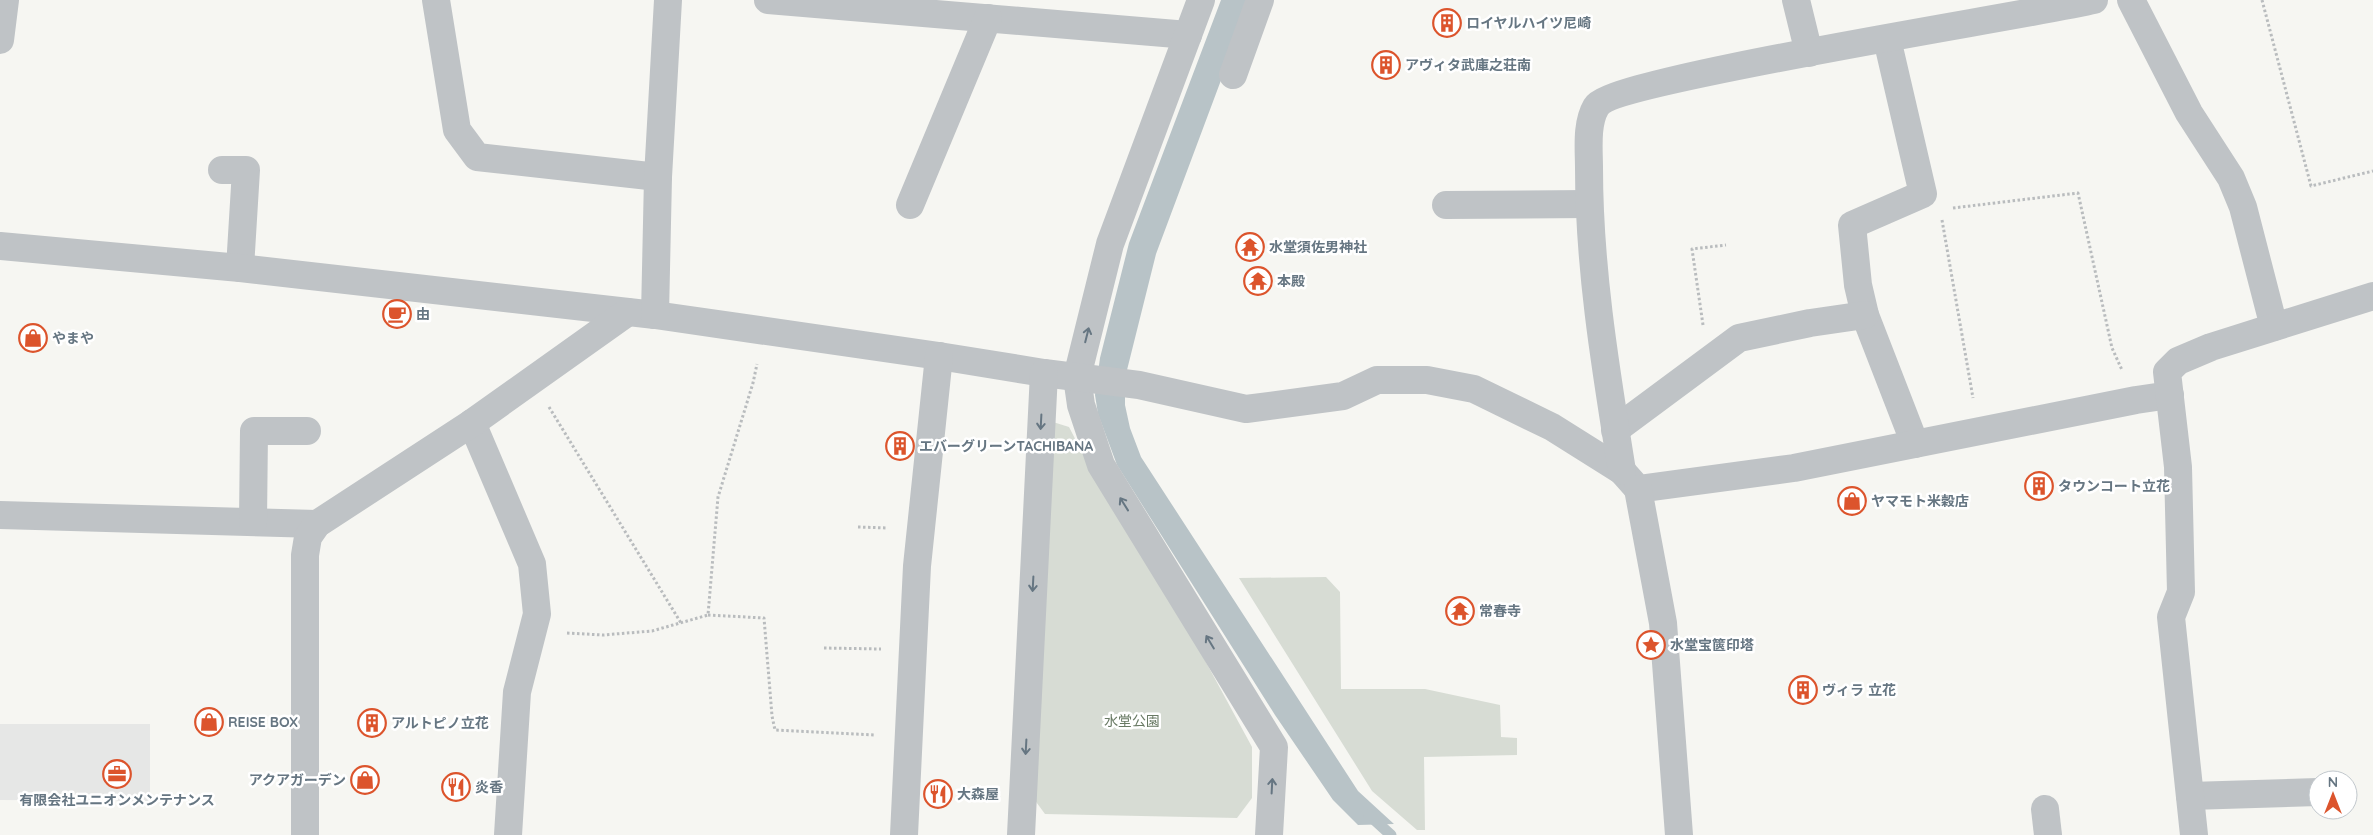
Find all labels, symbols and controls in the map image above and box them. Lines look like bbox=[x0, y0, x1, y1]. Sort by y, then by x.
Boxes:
building icon: ロイヤルハイツ尼崎 bbox=[1432, 8, 1462, 38]
place label: ロイヤルハイツ尼崎 bbox=[1466, 14, 1591, 32]
building icon: アヴィタ武庫之荘南 bbox=[1371, 50, 1401, 80]
place label: アヴィタ武庫之荘南 bbox=[1405, 56, 1531, 74]
temple icon: 水堂須佐男神社 bbox=[1235, 232, 1265, 262]
place label: 水堂須佐男神社 bbox=[1269, 238, 1367, 256]
temple icon: 本殿 bbox=[1243, 266, 1273, 296]
place label: 本殿 bbox=[1277, 272, 1305, 290]
cafe icon: 由 bbox=[382, 299, 412, 329]
place label: 由 bbox=[416, 305, 430, 323]
shop icon: やまや bbox=[18, 323, 48, 353]
one-way arrow bbox=[1083, 328, 1092, 344]
place label: やまや bbox=[52, 329, 94, 347]
one-way arrow bbox=[1037, 414, 1046, 430]
building icon: エバーグリーンTACHIBANA bbox=[885, 431, 915, 461]
place label: エバーグリーンTACHIBANA bbox=[919, 437, 1093, 455]
building icon: タウンコート立花 bbox=[2024, 471, 2054, 501]
place label: タウンコート立花 bbox=[2058, 477, 2170, 495]
shop icon: ヤマモト米穀店 bbox=[1837, 486, 1867, 516]
place label: ヤマモト米穀店 bbox=[1871, 492, 1969, 510]
one-way arrow bbox=[1119, 497, 1129, 511]
one-way arrow bbox=[1029, 576, 1038, 592]
temple icon: 常春寺 bbox=[1445, 596, 1475, 626]
place label: 常春寺 bbox=[1479, 602, 1521, 620]
place icon: 水堂宝篋印塔 bbox=[1636, 630, 1666, 660]
one-way arrow bbox=[1204, 635, 1214, 649]
place label: 水堂宝篋印塔 bbox=[1670, 636, 1754, 654]
building icon: ヴィラ 立花 bbox=[1788, 675, 1818, 705]
place label: ヴィラ 立花 bbox=[1822, 681, 1896, 699]
shop icon: REISE BOX bbox=[194, 707, 224, 737]
building icon: アルトピノ立花 bbox=[357, 708, 387, 738]
park label: 水堂公園 bbox=[1104, 712, 1160, 730]
place label: REISE BOX bbox=[228, 713, 298, 731]
place label: アルトピノ立花 bbox=[391, 714, 489, 732]
one-way arrow bbox=[1021, 738, 1030, 754]
office icon: 有限会社ユニオンメンテナンス bbox=[102, 759, 132, 789]
shop icon: アクアガーデン bbox=[350, 765, 380, 795]
north arrow bbox=[2308, 770, 2358, 820]
place label: アクアガーデン bbox=[249, 771, 346, 789]
restaurant icon: 炎香 bbox=[441, 772, 471, 802]
text: N bbox=[2328, 773, 2338, 791]
place label: 炎香 bbox=[475, 778, 503, 796]
restaurant icon: 大森屋 bbox=[923, 779, 953, 809]
one-way arrow bbox=[1267, 779, 1276, 795]
place label: 大森屋 bbox=[957, 785, 999, 803]
place label: 有限会社ユニオンメンテナンス bbox=[19, 791, 215, 809]

